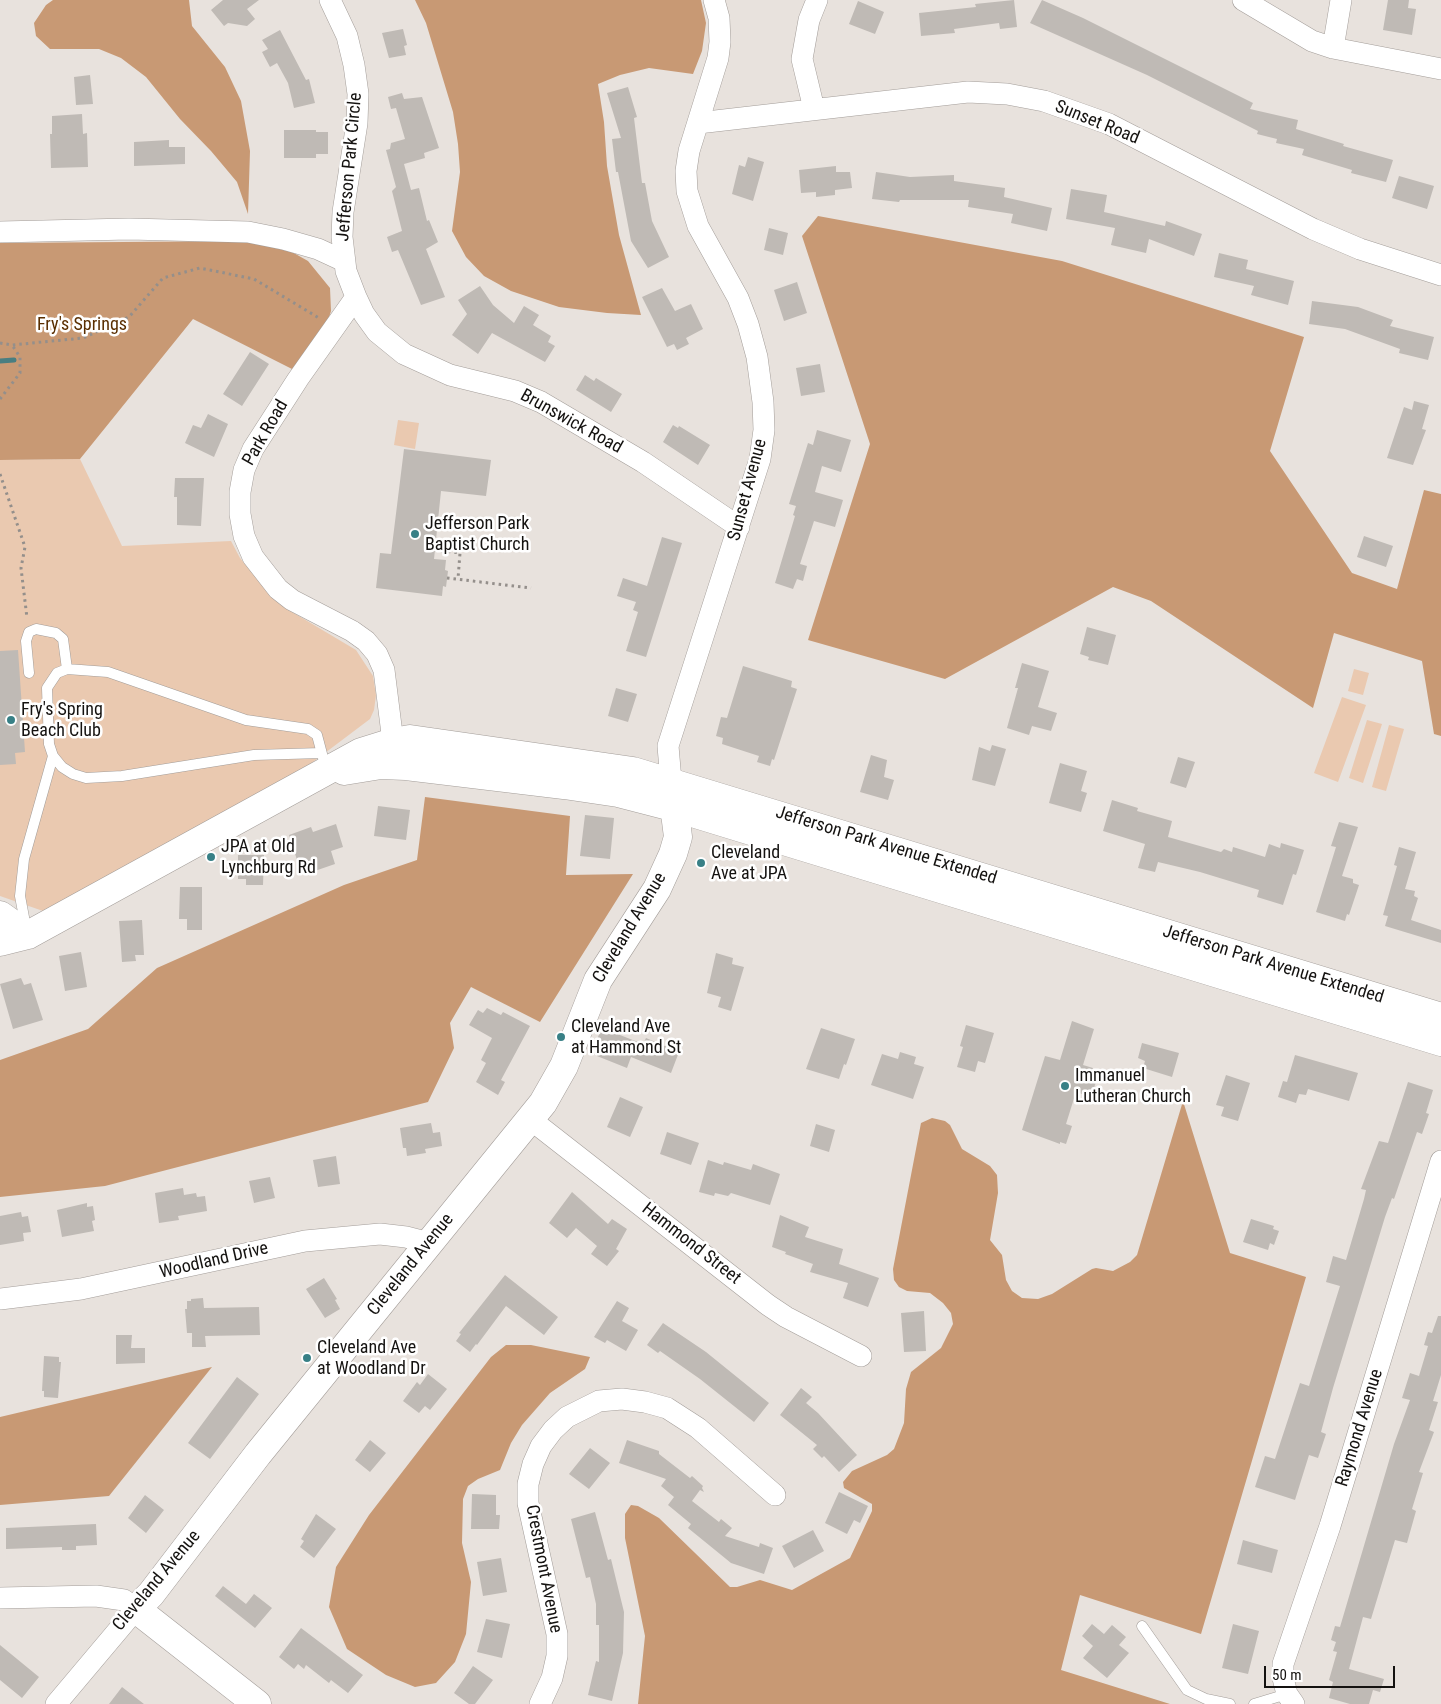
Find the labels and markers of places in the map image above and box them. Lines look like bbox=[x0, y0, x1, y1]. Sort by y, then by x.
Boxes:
place label: Jefferson Park Baptist Church bbox=[425, 513, 529, 556]
marker: Jefferson Park Baptist Church bbox=[409, 528, 421, 540]
place label: Fry's Spring Beach Club bbox=[21, 699, 103, 742]
marker: Fry's Spring Beach Club bbox=[5, 714, 17, 726]
place label: JPA at Old Lynchburg Rd bbox=[221, 836, 316, 879]
place label: Cleveland Ave at JPA bbox=[711, 842, 787, 884]
marker: JPA at Old Lynchburg Rd bbox=[205, 851, 217, 863]
marker: Cleveland Ave at JPA bbox=[695, 857, 707, 869]
place label: Cleveland Ave at Hammond St bbox=[571, 1016, 681, 1058]
marker: Cleveland Ave at Hammond St bbox=[555, 1031, 567, 1043]
place label: Immanuel Lutheran Church bbox=[1075, 1065, 1191, 1108]
marker: Immanuel Lutheran Church bbox=[1059, 1080, 1071, 1092]
place label: Cleveland Ave at Woodland Dr bbox=[317, 1337, 426, 1380]
marker: Cleveland Ave at Woodland Dr bbox=[301, 1352, 313, 1364]

